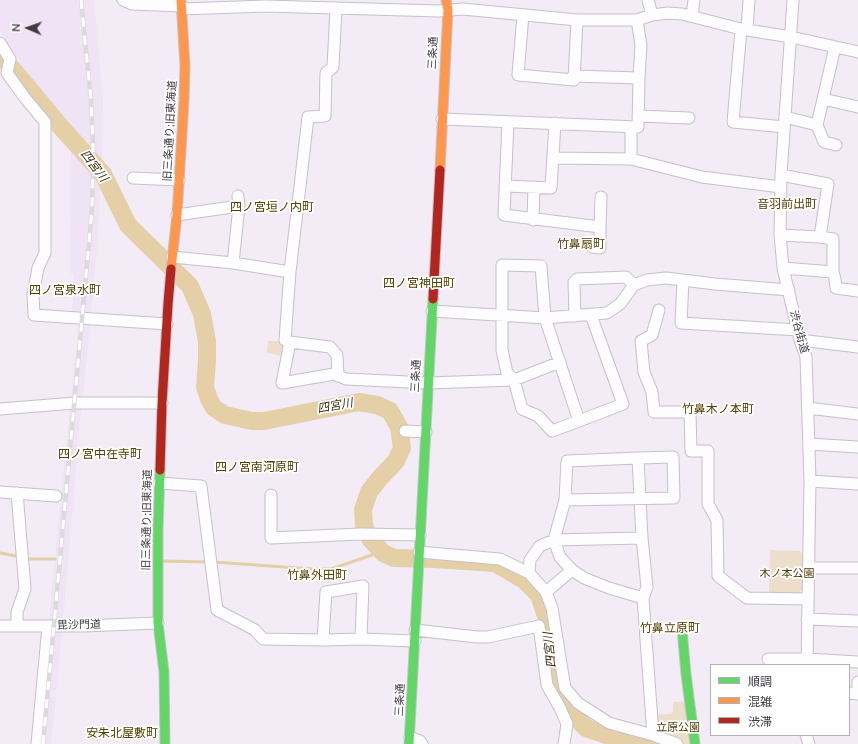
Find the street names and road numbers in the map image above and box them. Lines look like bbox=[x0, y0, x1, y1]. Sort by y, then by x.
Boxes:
street label: 三条通 bbox=[426, 36, 440, 70]
street label: 旧三条通り;旧東海道 bbox=[161, 80, 179, 182]
street label: 渋谷街道 bbox=[787, 309, 811, 355]
street label: 三条通 bbox=[409, 359, 423, 393]
street label: 旧三条通り;旧東海道 bbox=[140, 469, 154, 571]
street label: 毘沙門道 bbox=[57, 618, 101, 632]
street label: 三条通 bbox=[393, 683, 407, 717]

